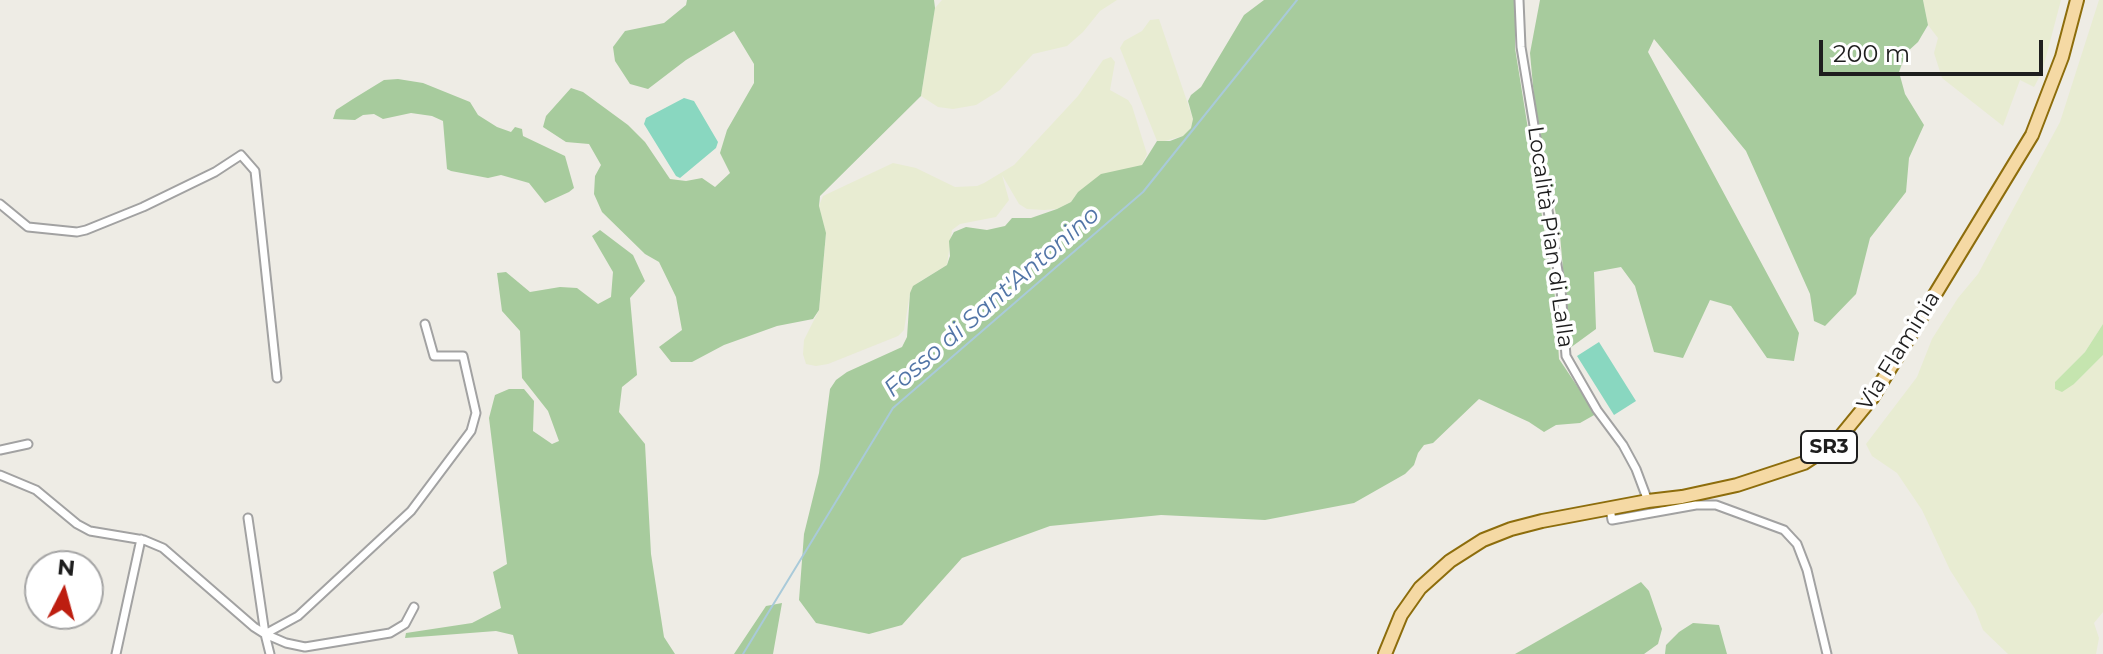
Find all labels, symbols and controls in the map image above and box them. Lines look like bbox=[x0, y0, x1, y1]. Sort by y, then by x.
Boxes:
scale bar bbox=[1823, 24, 2047, 74]
text: 200 m bbox=[1833, 39, 1910, 68]
street label: Località Pian di Lalla bbox=[1521, 124, 1579, 350]
water label: Fosso di Sant'Antonino bbox=[878, 201, 1106, 403]
street label: Via Flaminia bbox=[1852, 287, 1946, 415]
road number: SR3 bbox=[1801, 431, 1857, 463]
north arrow bbox=[24, 550, 104, 630]
text: N bbox=[56, 553, 77, 582]

